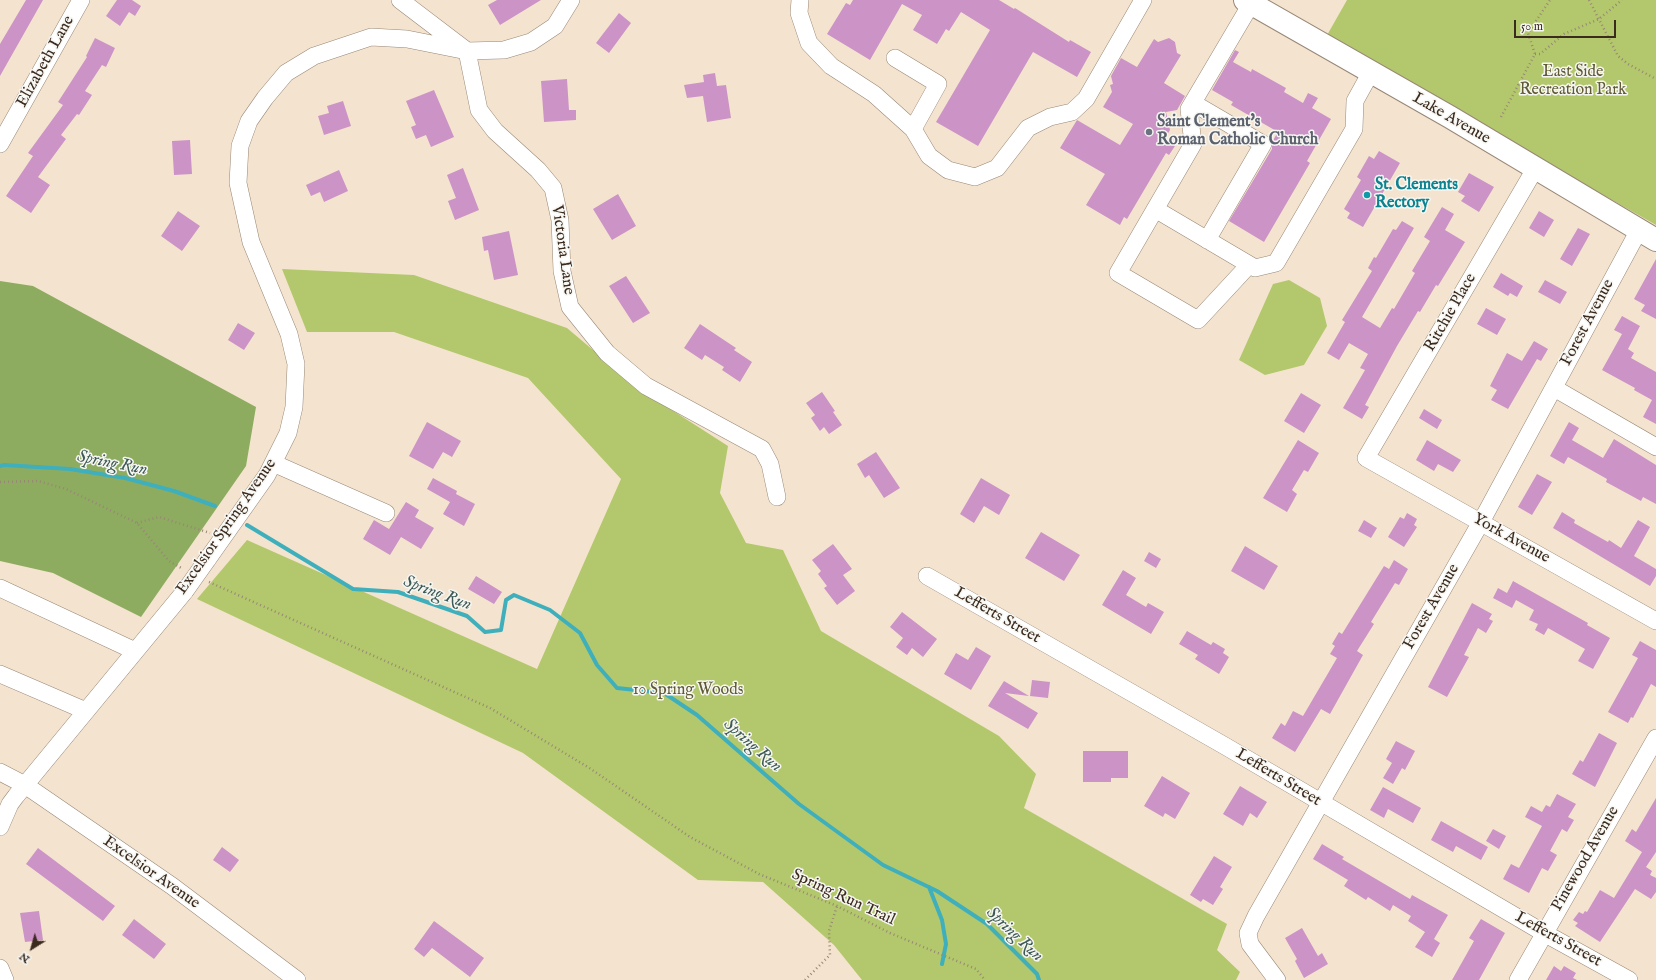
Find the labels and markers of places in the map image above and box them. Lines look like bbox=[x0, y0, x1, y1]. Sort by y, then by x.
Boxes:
place label: Saint Clement's Roman Catholic Church bbox=[1157, 113, 1318, 151]
marker: Saint Clement's Roman Catholic Church bbox=[1144, 127, 1154, 137]
place label: St. Clements Rectory bbox=[1375, 176, 1458, 214]
marker: St. Clements Rectory bbox=[1362, 190, 1372, 200]

